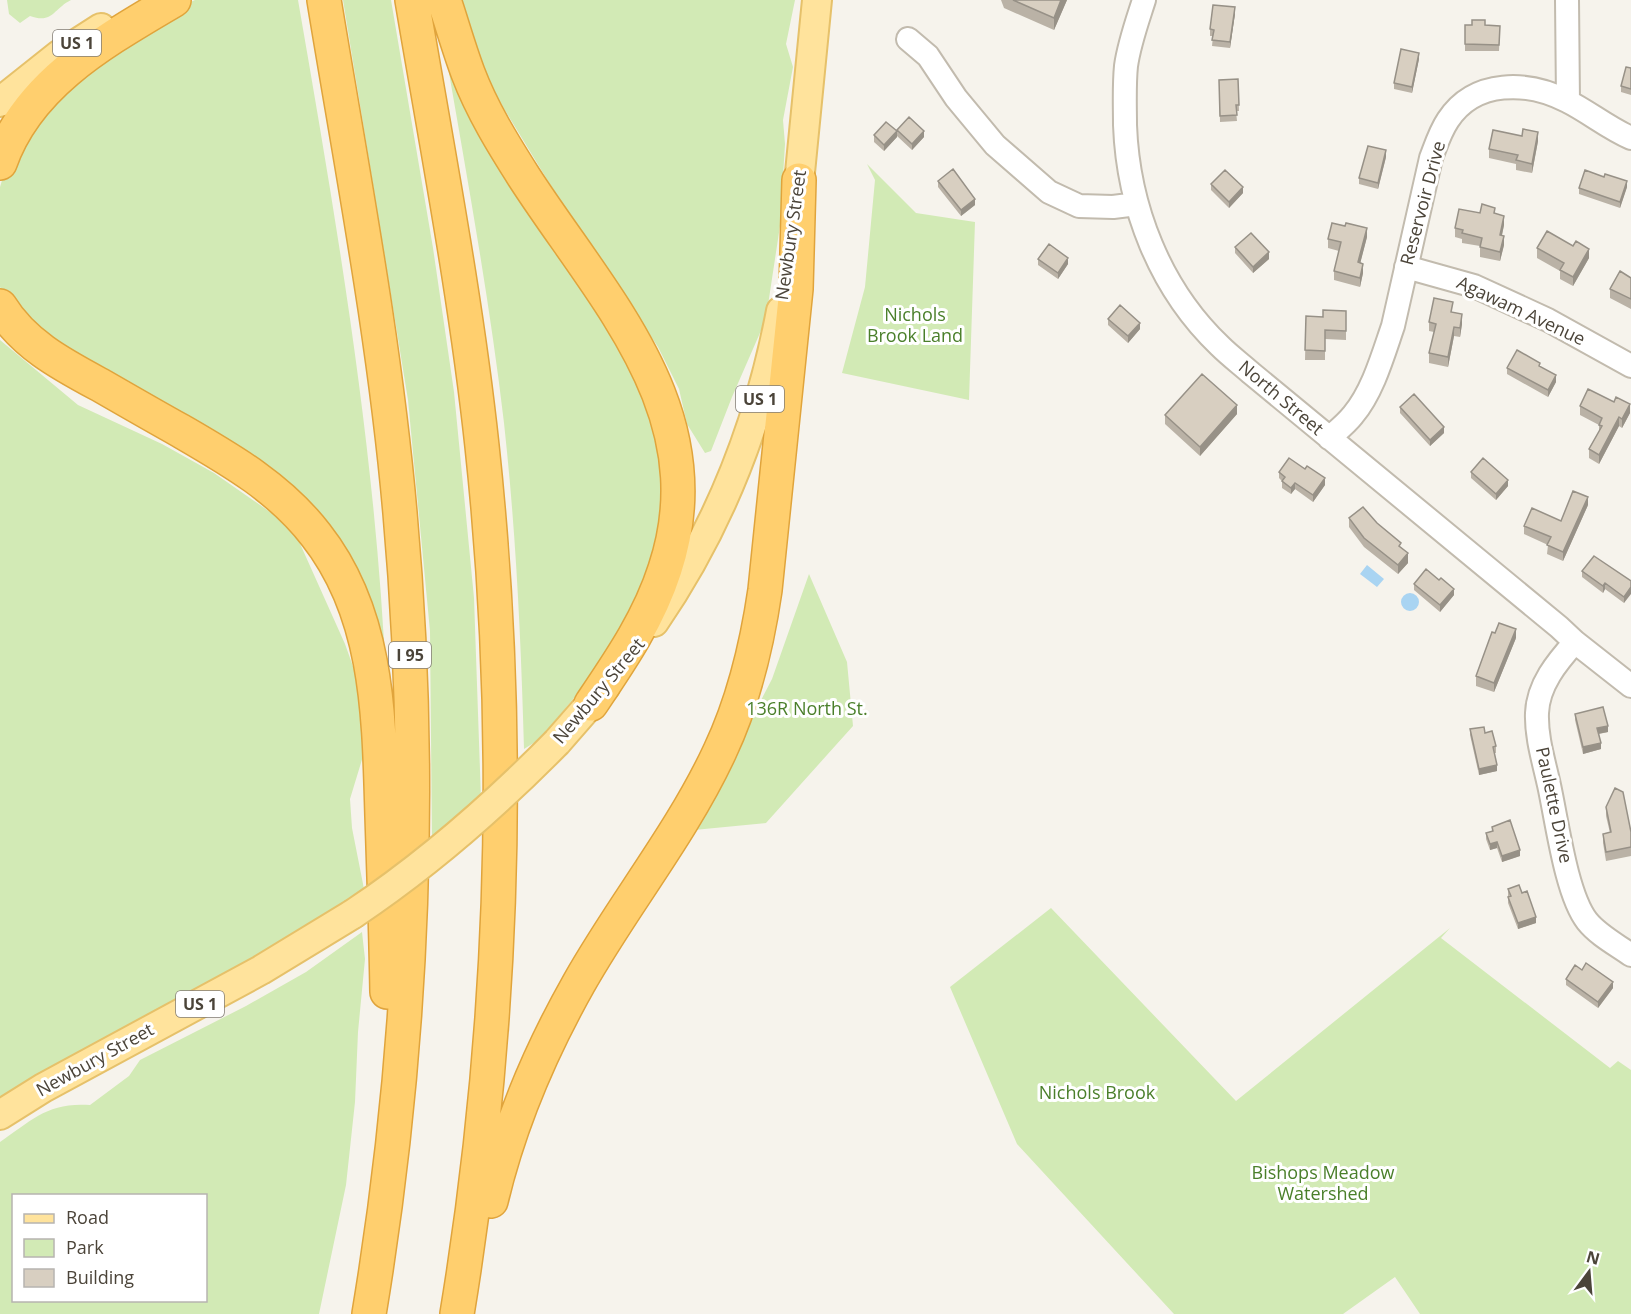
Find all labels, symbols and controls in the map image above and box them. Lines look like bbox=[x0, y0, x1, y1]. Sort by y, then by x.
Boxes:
road number: US 1 bbox=[53, 30, 101, 56]
street label: Reservoir Drive bbox=[1394, 138, 1450, 268]
street label: Newbury Street bbox=[769, 168, 811, 301]
street label: Agawam Avenue bbox=[1453, 270, 1590, 350]
park label: Nichols Brook Land bbox=[867, 302, 963, 347]
street label: North Street bbox=[1234, 355, 1329, 440]
road number: US 1 bbox=[736, 386, 784, 412]
street label: Newbury Street bbox=[547, 632, 650, 748]
road number: I 95 bbox=[389, 642, 431, 668]
park label: 136R North St. bbox=[746, 696, 868, 720]
street label: Paulette Drive bbox=[1531, 744, 1579, 865]
road number: US 1 bbox=[176, 991, 224, 1017]
street label: Newbury Street bbox=[31, 1017, 158, 1101]
park label: Nichols Brook bbox=[1039, 1080, 1156, 1104]
park label: Bishops Meadow Watershed bbox=[1252, 1160, 1395, 1205]
legend bbox=[12, 1194, 207, 1302]
text: Road bbox=[66, 1205, 109, 1229]
text: Park bbox=[66, 1235, 104, 1259]
north arrow bbox=[1559, 1242, 1619, 1302]
text: N bbox=[1584, 1245, 1602, 1270]
text: Building bbox=[66, 1265, 134, 1289]

